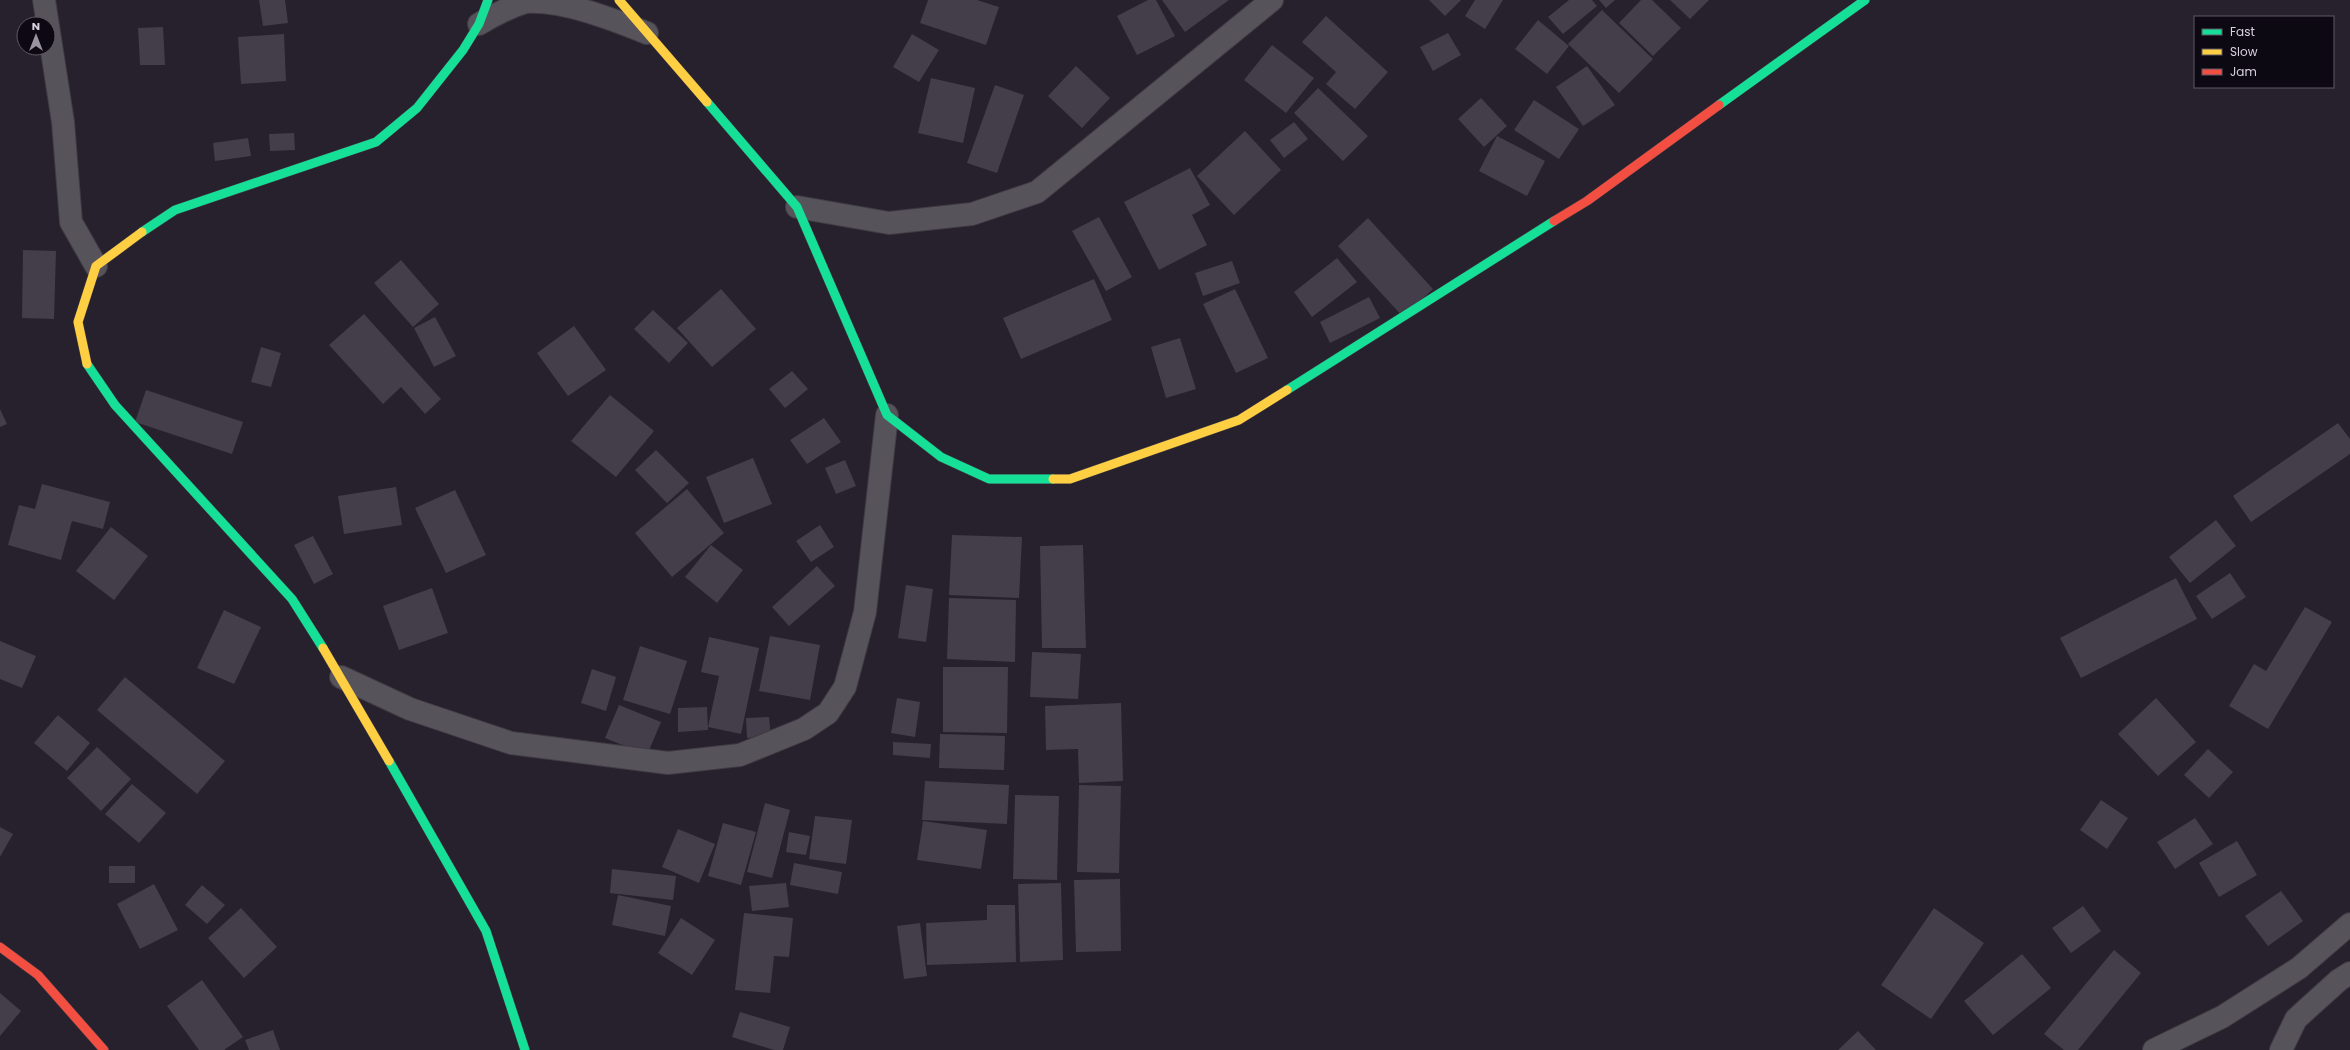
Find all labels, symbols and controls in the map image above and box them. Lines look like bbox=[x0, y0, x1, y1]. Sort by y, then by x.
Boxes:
north arrow bbox=[16, 16, 56, 56]
legend bbox=[2194, 16, 2334, 88]
text: N bbox=[32, 18, 40, 34]
text: Fast bbox=[2230, 23, 2255, 40]
text: Slow bbox=[2230, 43, 2258, 60]
text: Jam bbox=[2230, 63, 2257, 80]

